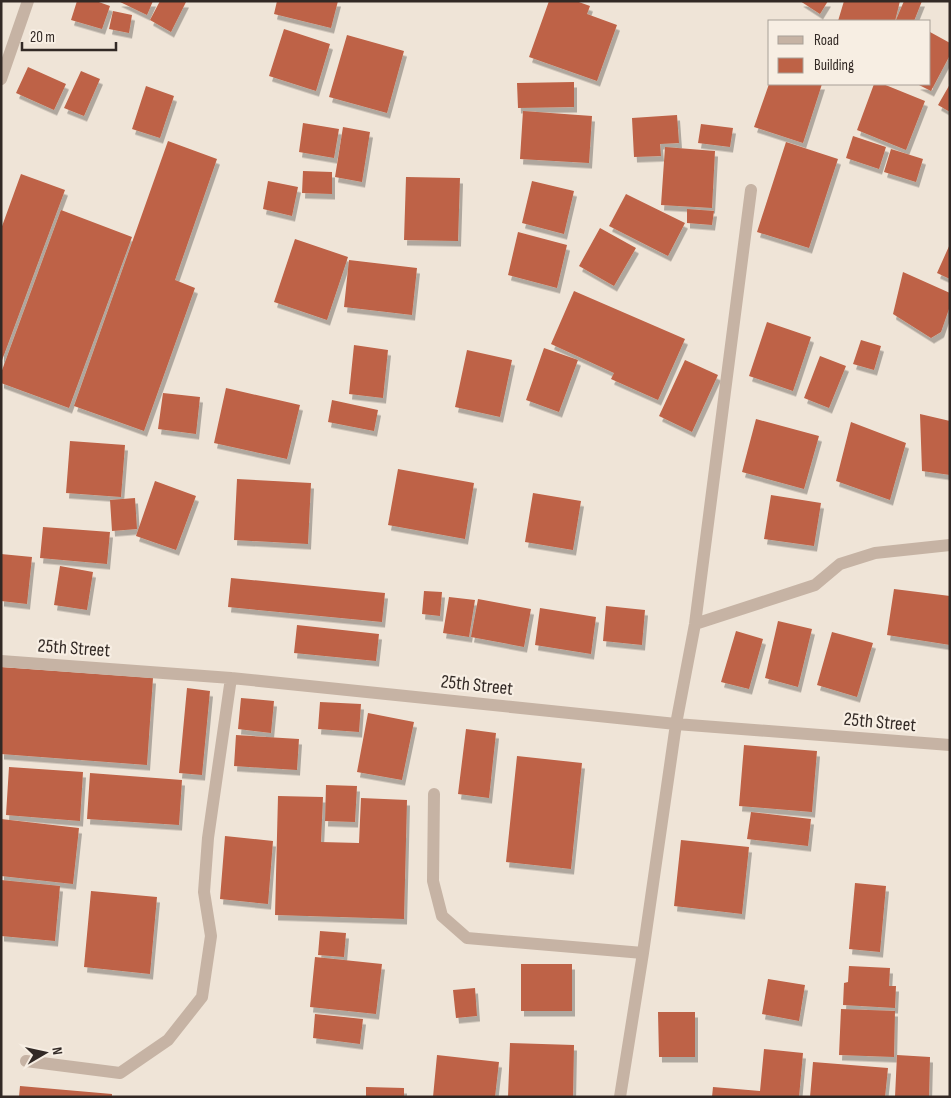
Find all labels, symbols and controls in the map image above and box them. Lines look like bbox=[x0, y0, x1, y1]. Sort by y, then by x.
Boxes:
scale bar bbox=[22, 20, 116, 52]
legend bbox=[768, 20, 931, 85]
text: 20 m bbox=[30, 28, 55, 47]
text: Road bbox=[814, 31, 839, 50]
text: Building bbox=[814, 56, 854, 75]
street label: 25th Street bbox=[37, 634, 111, 663]
street label: 25th Street bbox=[440, 670, 514, 701]
street label: 25th Street bbox=[843, 708, 917, 737]
north arrow bbox=[20, 1028, 70, 1078]
text: N bbox=[48, 1046, 66, 1056]

